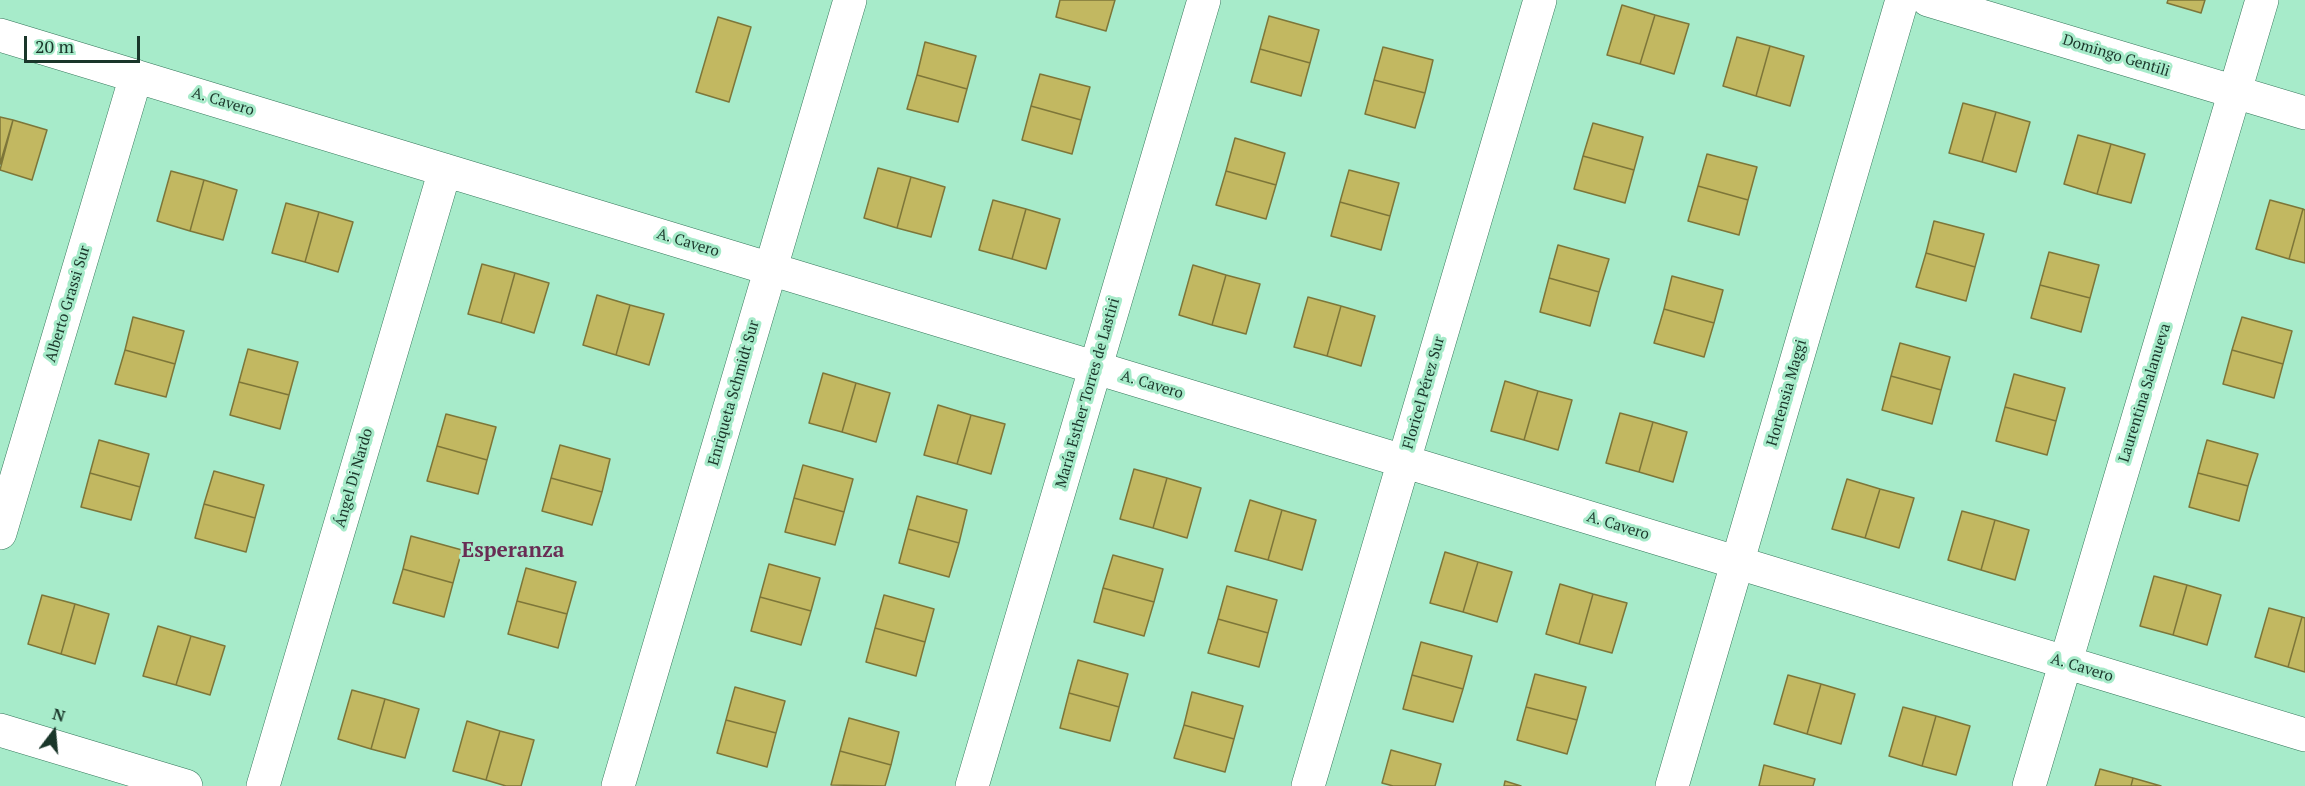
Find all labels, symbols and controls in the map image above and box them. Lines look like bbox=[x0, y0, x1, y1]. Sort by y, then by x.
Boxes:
scale bar bbox=[27, 24, 142, 62]
street label: Domingo Gentili bbox=[2060, 31, 2172, 81]
text: 20 m bbox=[35, 34, 74, 58]
street label: A. Cavero bbox=[190, 84, 256, 120]
street label: A. Cavero bbox=[655, 225, 721, 261]
street label: Alberto Grassi Sur bbox=[42, 244, 94, 364]
street label: María Esther Torres de Lastiri bbox=[1052, 296, 1124, 490]
street label: Enriqueta Schmidt Sur bbox=[705, 318, 763, 468]
street label: Laurentina Salanueva bbox=[2115, 321, 2175, 465]
street label: Floricel Pérez Sur bbox=[1399, 335, 1449, 451]
street label: Hortensia Maggi bbox=[1763, 338, 1811, 448]
street label: A. Cavero bbox=[1119, 367, 1185, 403]
street label: Ángel Di Nardo bbox=[331, 426, 377, 530]
street label: A. Cavero bbox=[1585, 508, 1651, 544]
district label: Esperanza bbox=[461, 538, 565, 564]
street label: A. Cavero bbox=[2049, 650, 2115, 686]
north arrow bbox=[24, 702, 84, 762]
text: N bbox=[50, 702, 68, 727]

